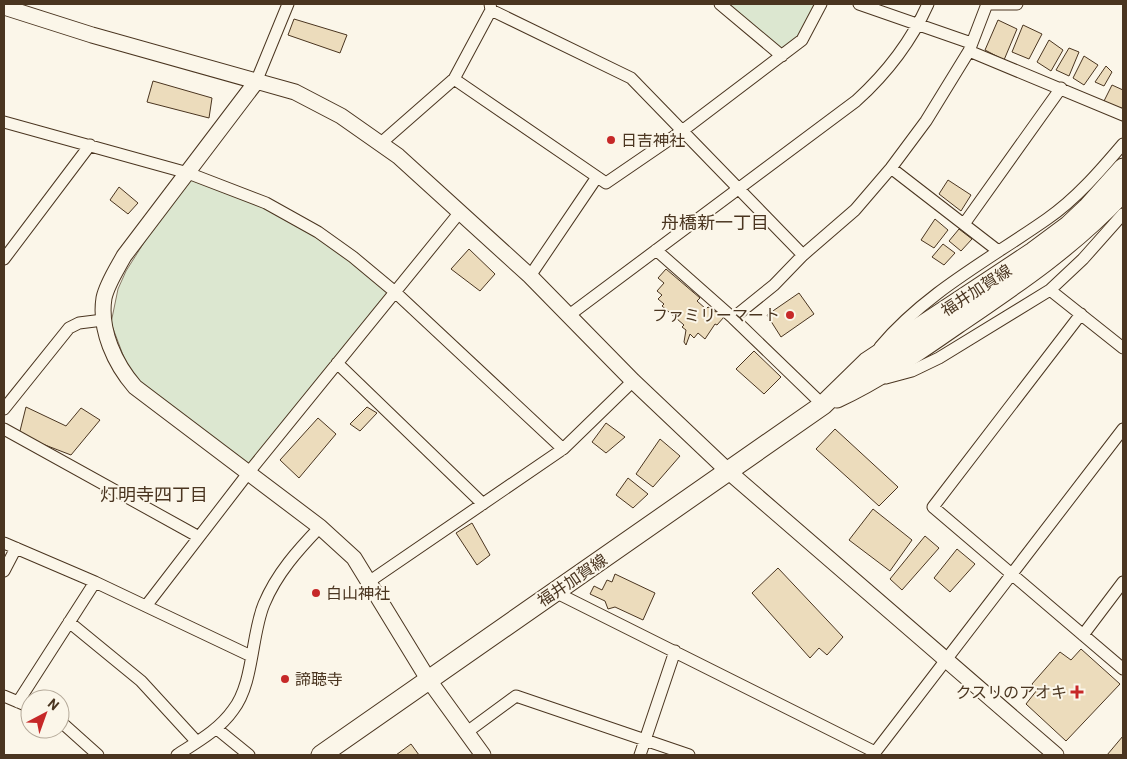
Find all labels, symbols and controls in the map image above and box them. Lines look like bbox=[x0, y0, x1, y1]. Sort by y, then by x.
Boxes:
place label: 日吉神社 bbox=[621, 130, 685, 149]
marker: 日吉神社 bbox=[605, 134, 617, 146]
district label: 舟橋新一丁目 bbox=[661, 211, 769, 233]
street label: 福井加賀線 bbox=[937, 260, 1014, 319]
place label: ファミリーマート bbox=[652, 305, 780, 324]
marker: ファミリーマート bbox=[784, 309, 796, 321]
district label: 灯明寺四丁目 bbox=[100, 483, 208, 505]
street label: 福井加賀線 bbox=[533, 549, 610, 610]
place label: 白山神社 bbox=[326, 583, 390, 602]
marker: 白山神社 bbox=[310, 587, 322, 599]
place label: 諦聴寺 bbox=[295, 669, 343, 688]
marker: 諦聴寺 bbox=[279, 673, 291, 685]
place label: クスリのアオキ bbox=[955, 682, 1067, 701]
marker: クスリのアオキ bbox=[1071, 686, 1083, 698]
north arrow bbox=[20, 689, 70, 739]
text: N bbox=[45, 694, 63, 713]

